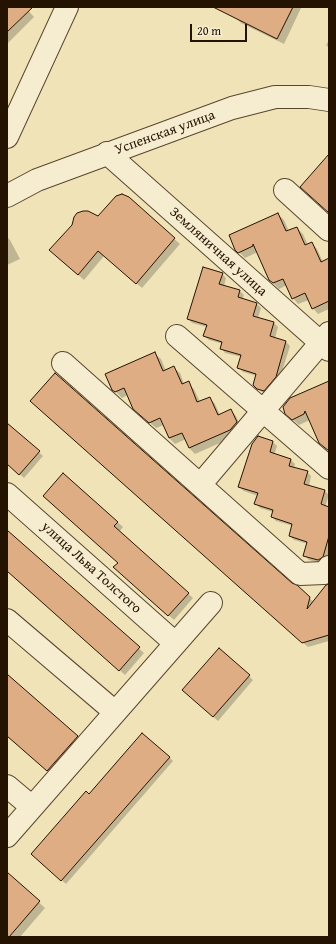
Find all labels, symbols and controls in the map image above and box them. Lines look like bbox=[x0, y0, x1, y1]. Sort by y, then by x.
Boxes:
scale bar bbox=[192, 16, 249, 42]
text: 20 m bbox=[197, 22, 221, 39]
street label: Успенская улица bbox=[113, 107, 217, 159]
street label: Земляничная улица bbox=[166, 204, 270, 300]
street label: улица Льва Толстого bbox=[38, 519, 144, 617]

